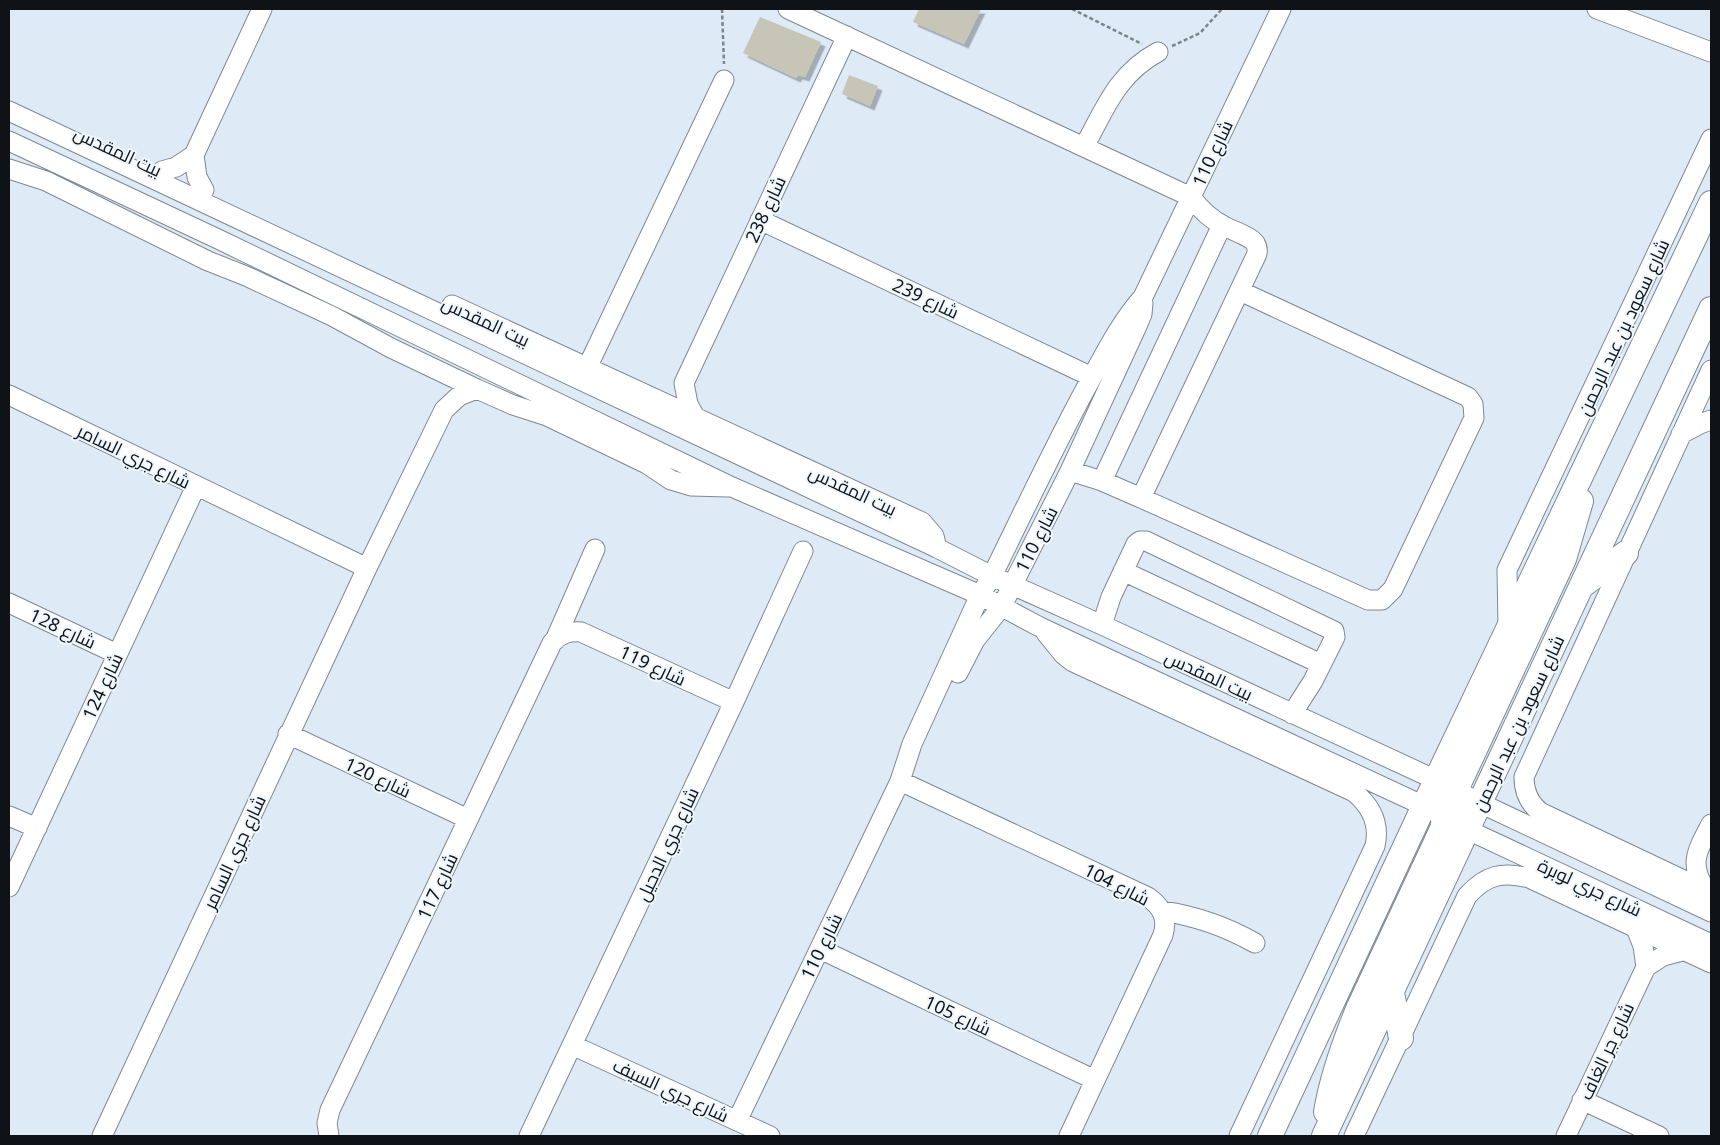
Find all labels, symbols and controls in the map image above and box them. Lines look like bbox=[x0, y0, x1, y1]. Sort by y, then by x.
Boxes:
street label: شارع 110 bbox=[1186, 116, 1239, 190]
street label: بيت المقدس bbox=[70, 120, 166, 182]
street label: شارع 238 bbox=[739, 172, 792, 246]
street label: شارع سعود بن عبد الرحمن bbox=[1572, 235, 1675, 419]
street label: شارع 239 bbox=[889, 272, 963, 325]
street label: بيت المقدس bbox=[438, 290, 534, 352]
street label: شارع جري السامر bbox=[71, 418, 195, 497]
street label: بيت المقدس bbox=[805, 459, 901, 521]
street label: شارع 110 bbox=[1009, 502, 1064, 576]
street label: شارع 128 bbox=[26, 602, 100, 655]
street label: شارع سعود بن عبد الرحمن bbox=[1467, 631, 1570, 815]
street label: شارع 119 bbox=[616, 639, 690, 692]
street label: بيت المقدس bbox=[1161, 644, 1257, 706]
street label: شارع 124 bbox=[76, 649, 129, 723]
street label: شارع 120 bbox=[341, 751, 415, 804]
street label: شارع جري الدحيل bbox=[630, 783, 707, 906]
street label: شارع جري السامر bbox=[197, 791, 274, 915]
street label: شارع 117 bbox=[411, 849, 464, 923]
street label: شارع جري لوبرة bbox=[1533, 852, 1646, 924]
street label: شارع 104 bbox=[1080, 857, 1154, 912]
street label: شارع 110 bbox=[795, 909, 848, 983]
street label: شارع 105 bbox=[921, 989, 995, 1042]
street label: شارع جر الغاف bbox=[1573, 998, 1640, 1104]
street label: شارع جري السيف bbox=[608, 1053, 733, 1130]

